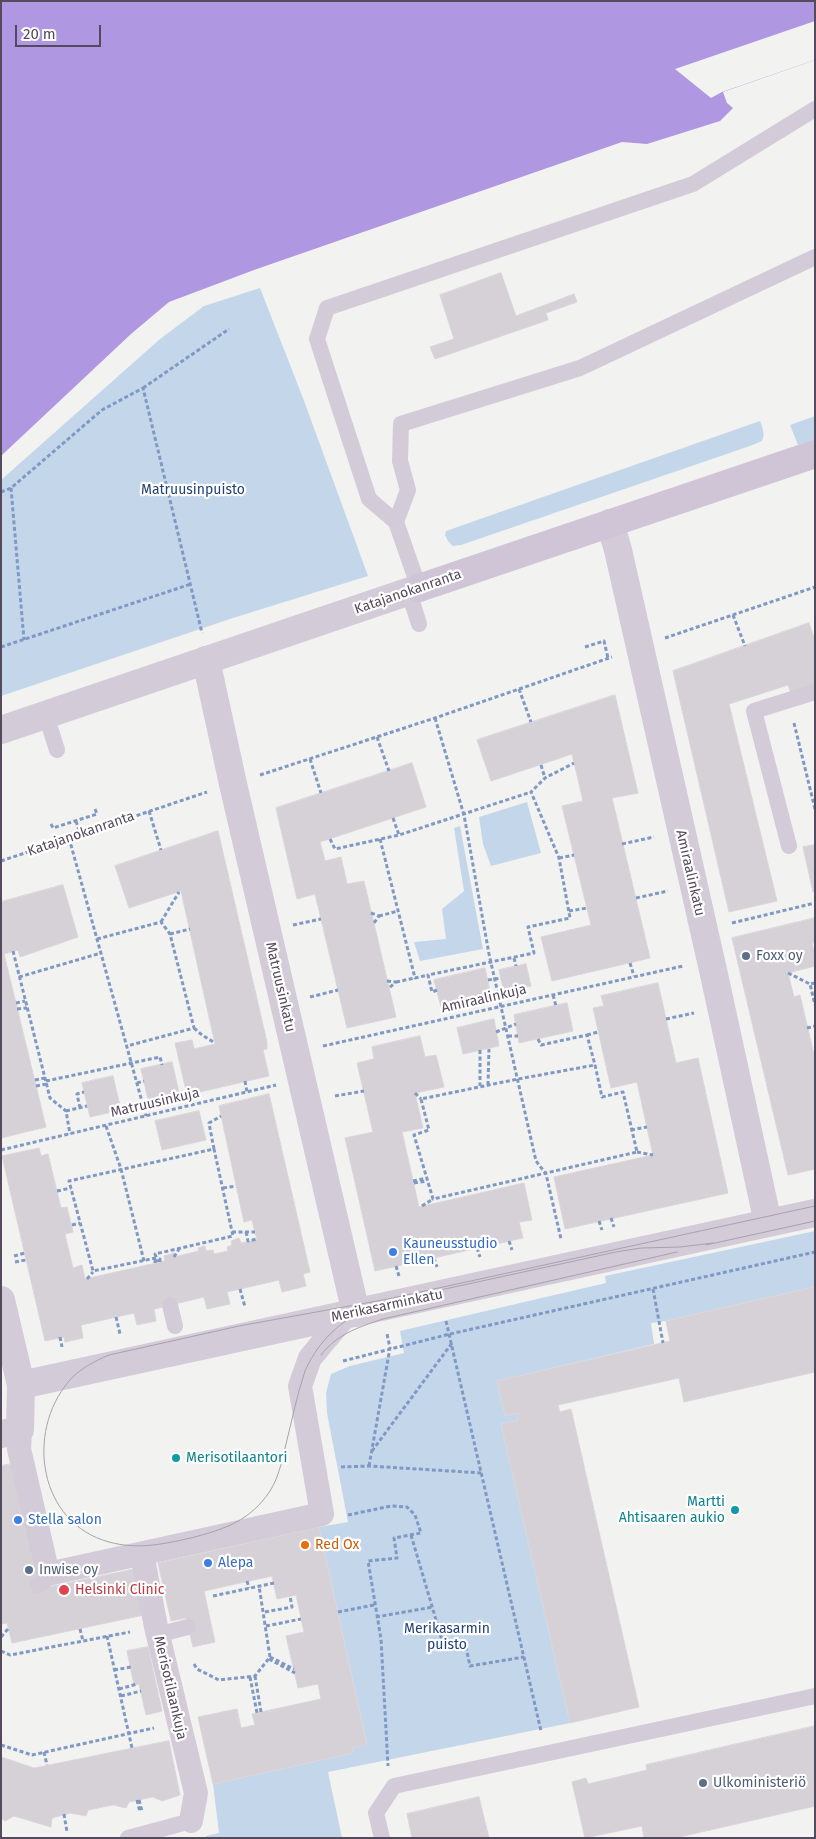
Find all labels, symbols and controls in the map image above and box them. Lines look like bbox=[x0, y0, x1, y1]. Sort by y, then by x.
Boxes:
scale bar bbox=[18, 15, 104, 47]
text: 20 m bbox=[23, 25, 56, 43]
park label: Matruusinpuisto bbox=[141, 482, 245, 498]
street label: Katajanokanranta bbox=[352, 566, 464, 618]
street label: Katajanokanranta bbox=[25, 808, 137, 860]
street label: Amiraalinkatu bbox=[672, 828, 708, 918]
street label: Matruusinkatu bbox=[261, 940, 299, 1034]
place label: Foxx oy bbox=[756, 948, 803, 964]
marker: Foxx oy bbox=[740, 950, 752, 962]
street label: Amiraalinkuja bbox=[440, 981, 528, 1017]
street label: Matruusinkuja bbox=[109, 1085, 201, 1121]
place label: Kauneusstudio Ellen bbox=[403, 1236, 498, 1268]
marker: Kauneusstudio Ellen bbox=[387, 1246, 399, 1258]
street label: Merikasarminkatu bbox=[330, 1286, 444, 1326]
place label: Merisotilaantori bbox=[186, 1450, 287, 1466]
marker: Merisotilaantori bbox=[170, 1452, 182, 1464]
place label: Martti Ahtisaaren aukio bbox=[619, 1494, 725, 1526]
marker: Martti Ahtisaaren aukio bbox=[729, 1504, 741, 1516]
place label: Stella salon bbox=[28, 1512, 102, 1528]
marker: Stella salon bbox=[12, 1514, 24, 1526]
place label: Red Ox bbox=[315, 1537, 359, 1553]
marker: Red Ox bbox=[299, 1539, 311, 1551]
place label: Alepa bbox=[218, 1555, 253, 1571]
marker: Alepa bbox=[202, 1557, 214, 1569]
place label: Inwise oy bbox=[39, 1562, 98, 1578]
marker: Inwise oy bbox=[23, 1564, 35, 1576]
place label: Helsinki Clinic bbox=[75, 1582, 164, 1598]
marker: Helsinki Clinic bbox=[57, 1583, 71, 1597]
park label: Merikasarmin puisto bbox=[404, 1621, 490, 1654]
street label: Merisotilaankuja bbox=[150, 1635, 190, 1741]
place label: Ulkoministeriö bbox=[713, 1775, 806, 1791]
marker: Ulkoministeriö bbox=[697, 1777, 709, 1789]

